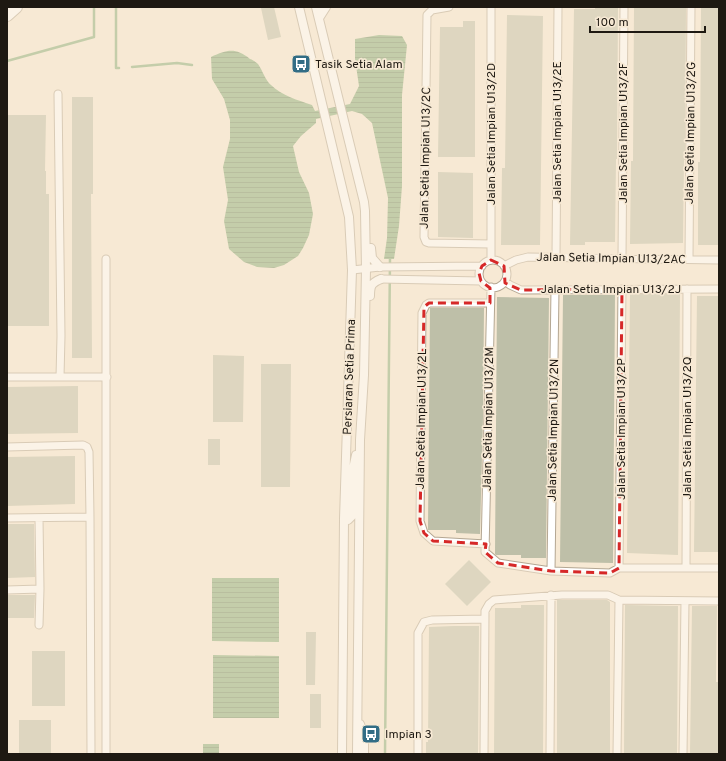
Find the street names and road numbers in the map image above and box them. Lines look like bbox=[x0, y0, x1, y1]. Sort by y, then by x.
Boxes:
street label: Jalan Setia Impian U13/2E bbox=[550, 61, 566, 203]
street label: Jalan Setia Impian U13/2F bbox=[616, 62, 632, 204]
street label: Jalan Setia Impian U13/2G bbox=[682, 62, 700, 204]
street label: Jalan Setia Impian U13/2D bbox=[484, 63, 500, 205]
street label: Jalan Setia Impian U13/2C bbox=[417, 87, 435, 229]
street label: Jalan Setia Impian U13/2AC bbox=[536, 250, 686, 268]
street label: Jalan Setia Impian U13/2J bbox=[541, 282, 681, 298]
street label: Persiaran Setia Prima bbox=[340, 319, 360, 435]
street label: Jalan Setia Impian U13/2M bbox=[480, 347, 498, 491]
street label: Jalan Setia Impian U13/2L bbox=[413, 348, 431, 490]
street label: Jalan Setia Impian U13/2Q bbox=[680, 356, 696, 500]
street label: Jalan Setia Impian U13/2P bbox=[614, 358, 630, 500]
street label: Jalan Setia Impian U13/2N bbox=[545, 359, 563, 502]

